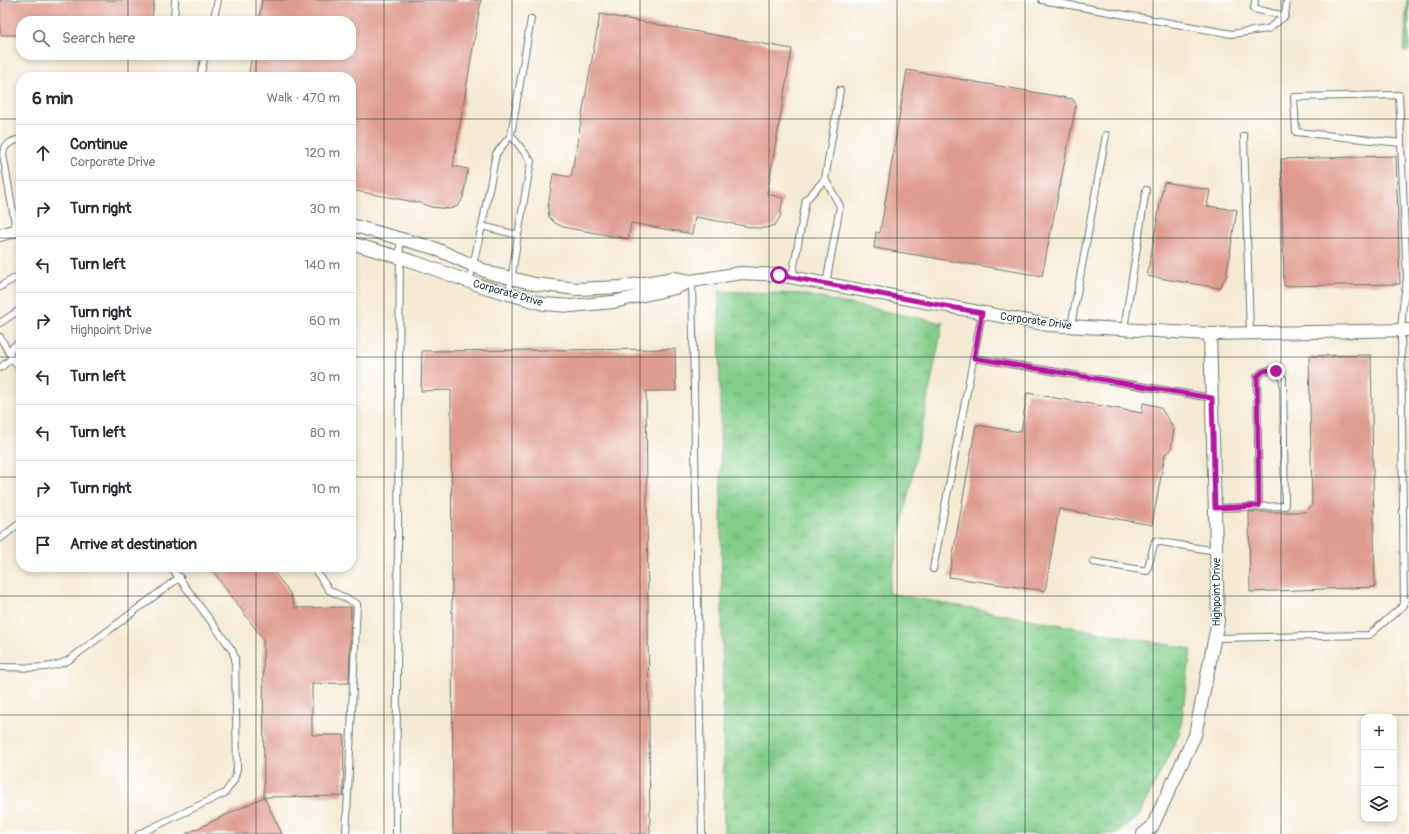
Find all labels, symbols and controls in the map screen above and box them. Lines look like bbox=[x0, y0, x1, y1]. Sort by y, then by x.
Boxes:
search box bbox=[16, 16, 356, 60]
icon: search bbox=[30, 27, 52, 49]
text: Search here bbox=[62, 29, 135, 48]
text: 6 min bbox=[32, 88, 73, 109]
text: Walk · 470 m bbox=[267, 90, 340, 106]
text: Continue bbox=[70, 135, 128, 154]
icon: ahead bbox=[32, 142, 54, 164]
text: 120 m bbox=[304, 145, 340, 161]
text: Corporate Drive bbox=[70, 154, 155, 170]
icon: right bbox=[32, 198, 54, 220]
text: Turn right bbox=[70, 199, 131, 218]
text: 30 m bbox=[310, 201, 340, 217]
icon: left bbox=[32, 254, 54, 276]
text: Turn left bbox=[70, 255, 126, 274]
text: 140 m bbox=[304, 257, 340, 273]
route start bbox=[770, 266, 788, 284]
street label: Corporate Drive bbox=[472, 277, 545, 309]
text: Turn right bbox=[70, 303, 131, 322]
icon: right bbox=[32, 310, 54, 332]
street label: Corporate Drive bbox=[999, 310, 1073, 333]
text: 60 m bbox=[309, 313, 340, 329]
text: Highpoint Drive bbox=[70, 322, 152, 338]
route end bbox=[1267, 362, 1285, 380]
icon: left bbox=[32, 366, 54, 388]
text: Turn left bbox=[70, 367, 126, 386]
text: 30 m bbox=[310, 369, 340, 385]
icon: left bbox=[32, 422, 54, 444]
text: Turn left bbox=[70, 423, 126, 442]
text: 80 m bbox=[310, 425, 340, 441]
icon: right bbox=[32, 478, 54, 500]
text: Turn right bbox=[70, 479, 131, 498]
text: 10 m bbox=[312, 481, 340, 497]
icon: arrive bbox=[32, 534, 54, 556]
text: Arrive at destination bbox=[70, 535, 197, 554]
street label: Highpoint Drive bbox=[1210, 557, 1223, 627]
map controls bbox=[1361, 714, 1397, 822]
button: + bbox=[1361, 714, 1397, 750]
button: − bbox=[1361, 750, 1397, 786]
button: layers bbox=[1361, 786, 1397, 822]

